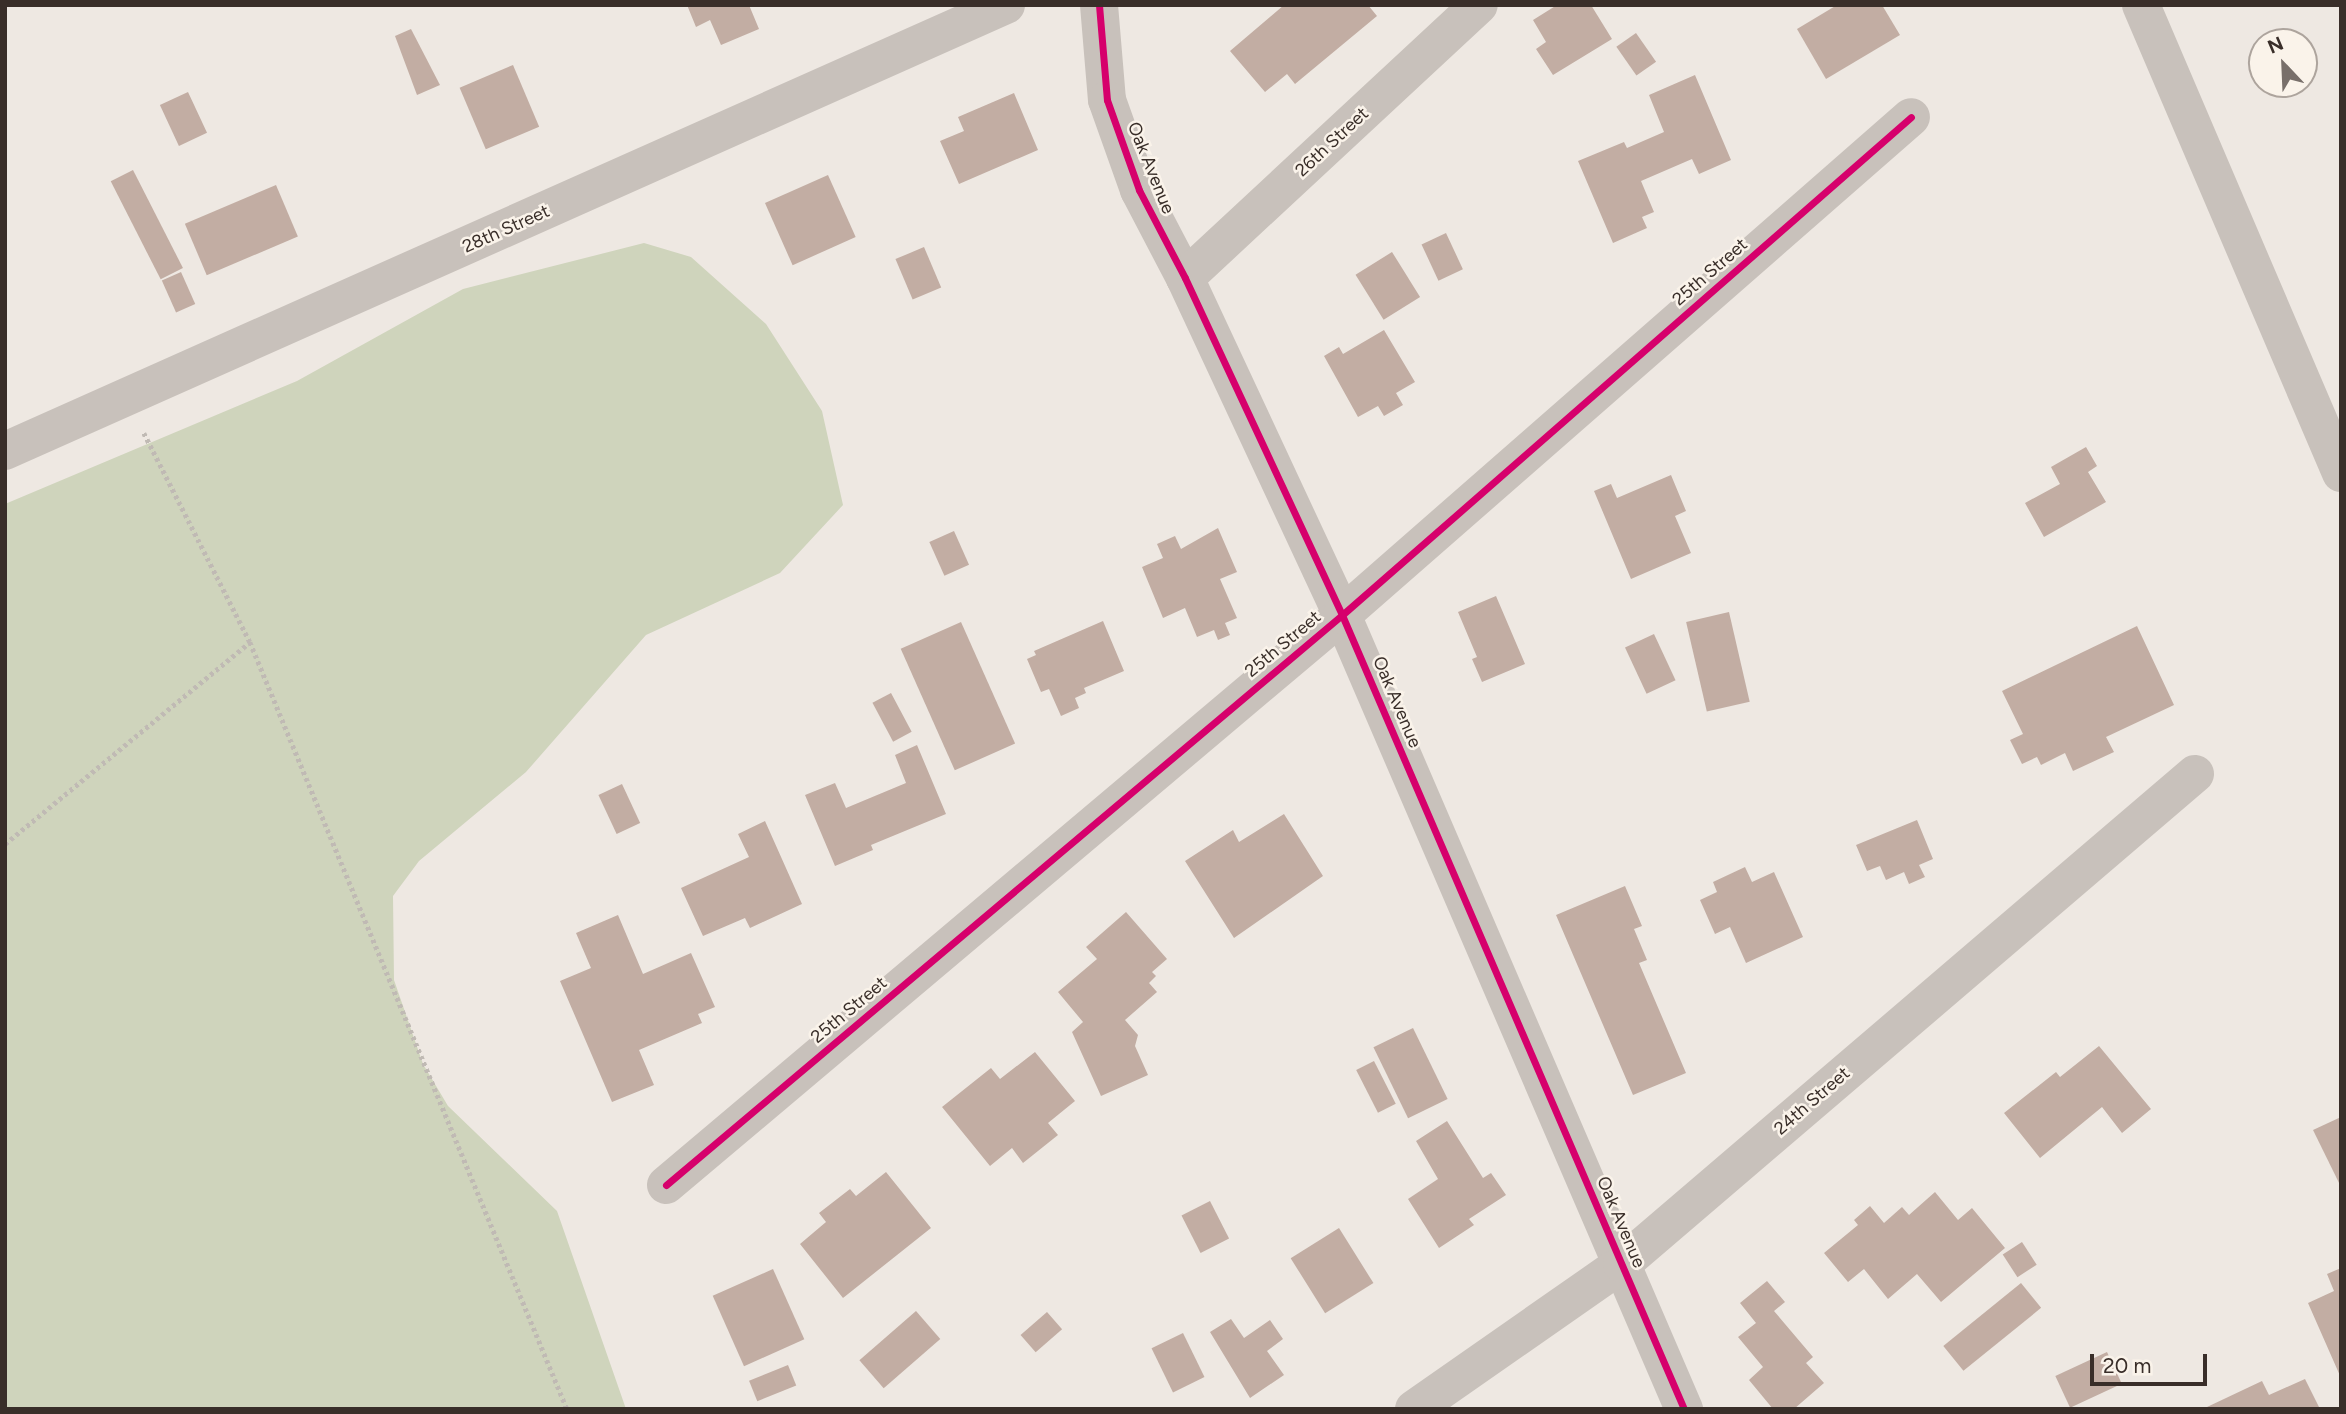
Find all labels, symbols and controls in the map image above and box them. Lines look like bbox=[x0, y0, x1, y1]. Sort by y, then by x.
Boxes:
north arrow bbox=[2248, 28, 2318, 98]
text: N bbox=[2264, 32, 2287, 59]
street label: 26th Street bbox=[1291, 103, 1373, 181]
street label: Oak Avenue bbox=[1123, 119, 1179, 217]
street label: 28th Street bbox=[459, 200, 553, 258]
street label: 25th Street bbox=[1668, 234, 1752, 310]
street label: 25th Street bbox=[1241, 606, 1325, 682]
street label: Oak Avenue bbox=[1368, 653, 1426, 751]
street label: 25th Street bbox=[807, 972, 891, 1048]
street label: 24th Street bbox=[1770, 1062, 1854, 1140]
street label: Oak Avenue bbox=[1592, 1173, 1650, 1271]
scale bar bbox=[2094, 1340, 2211, 1384]
text: 20 m bbox=[2103, 1353, 2151, 1378]

